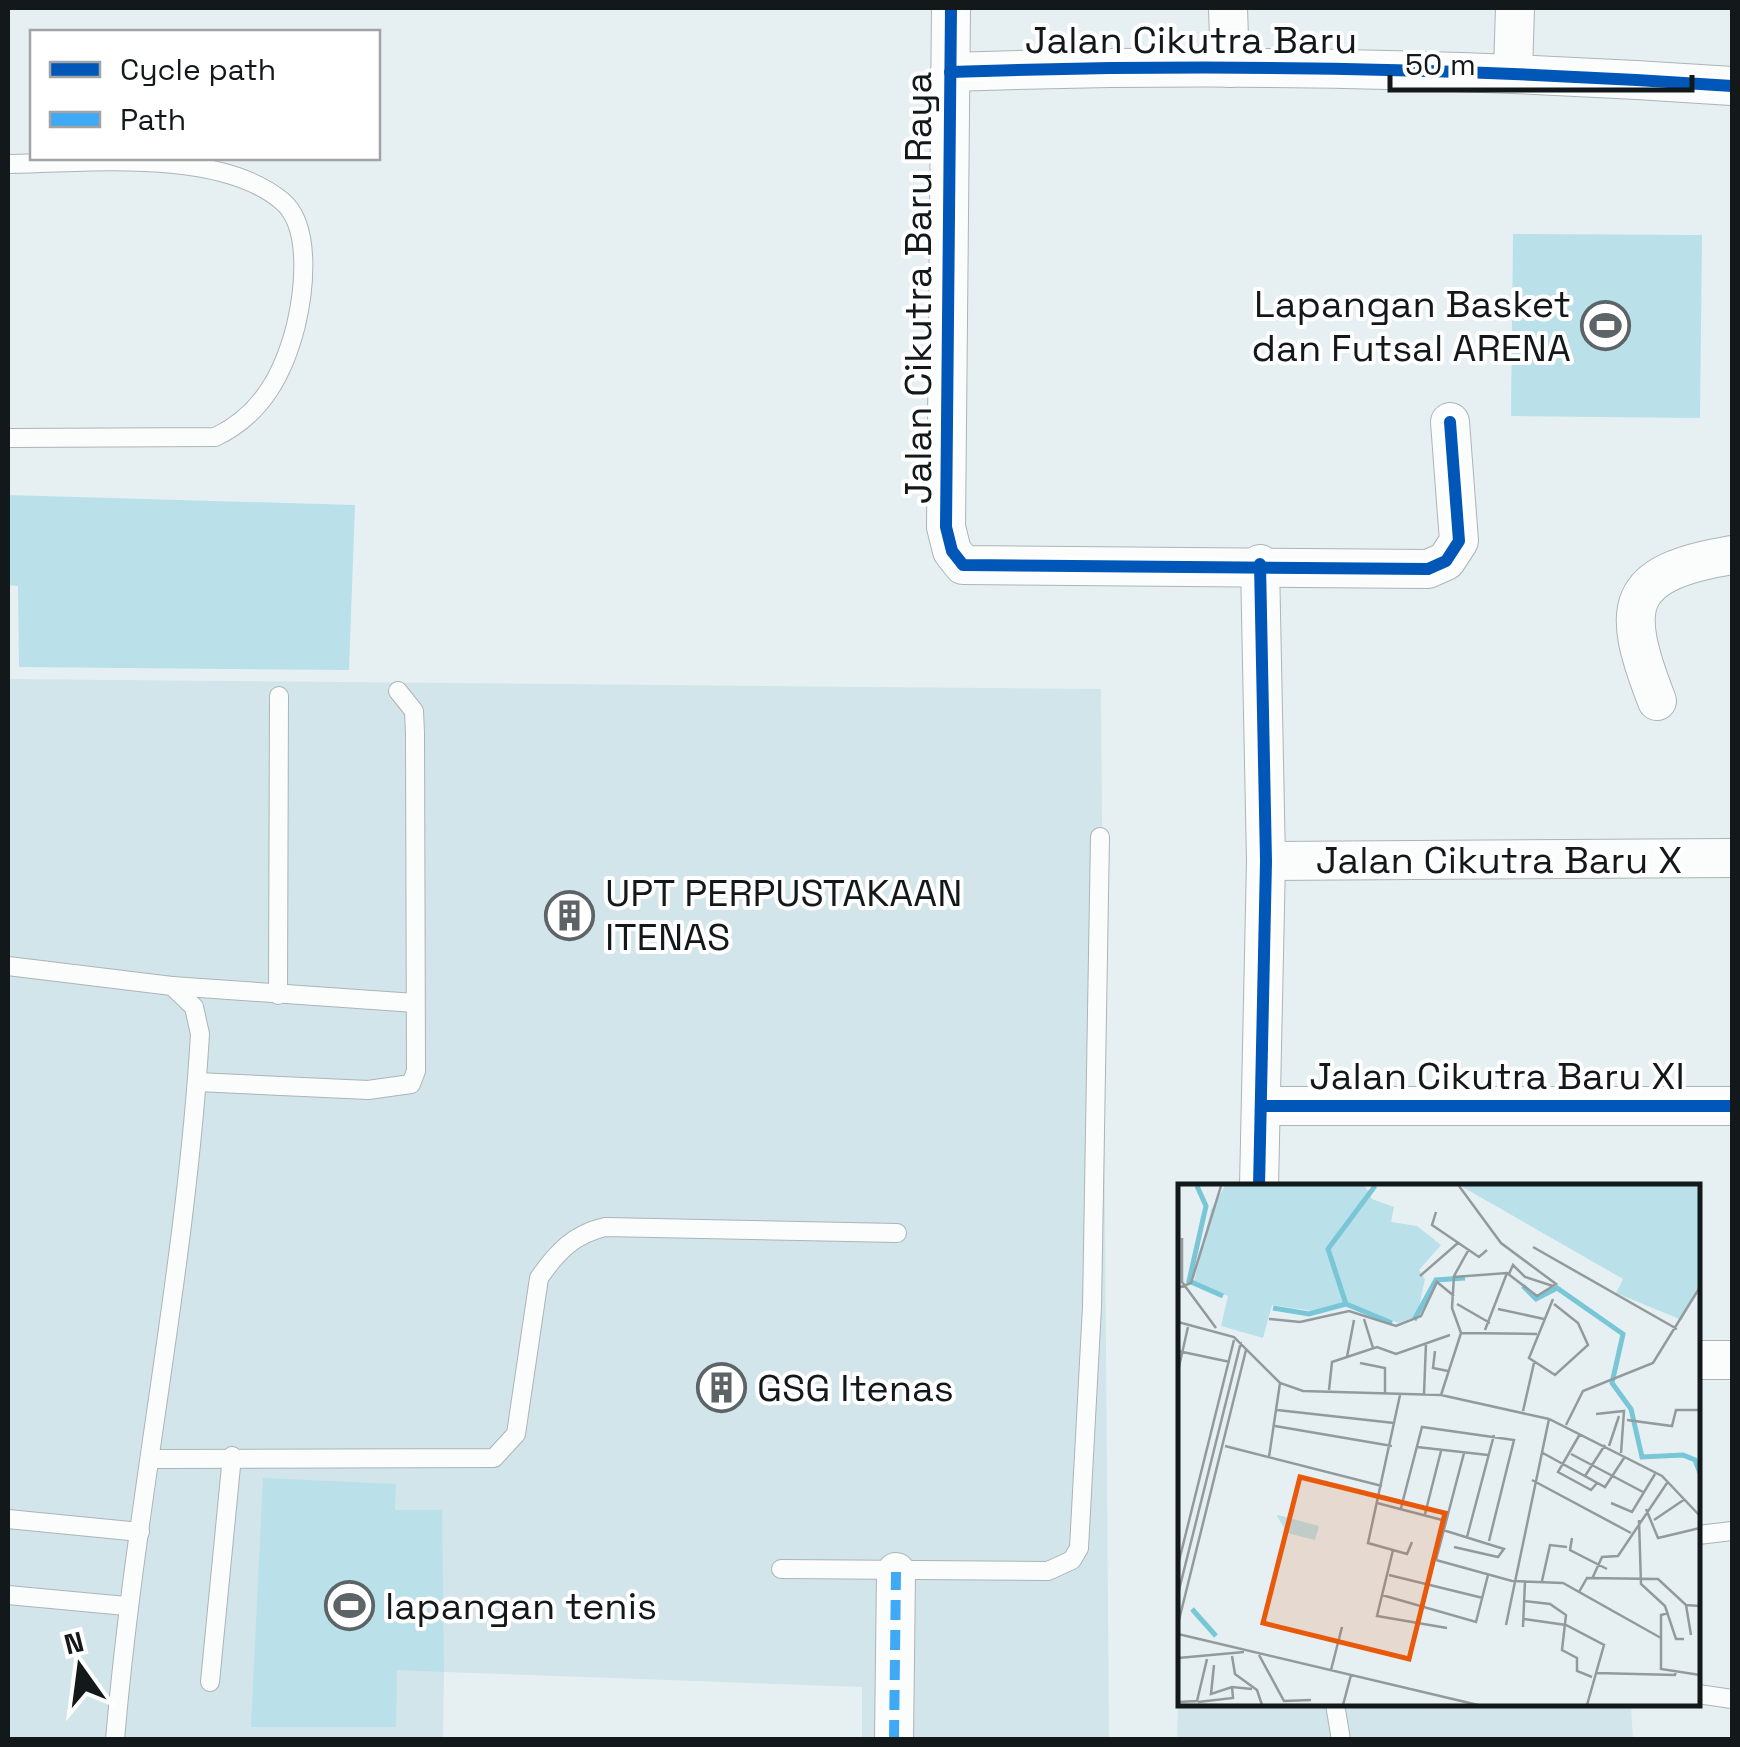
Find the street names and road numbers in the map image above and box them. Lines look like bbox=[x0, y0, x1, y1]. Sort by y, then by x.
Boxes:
street label: Jalan Cikutra Baru bbox=[1025, 16, 1357, 64]
street label: Jalan Cikutra Baru Raya bbox=[894, 72, 942, 504]
street label: Jalan Cikutra Baru X bbox=[1316, 836, 1682, 884]
street label: Jalan Cikutra Baru XI bbox=[1309, 1052, 1685, 1100]

